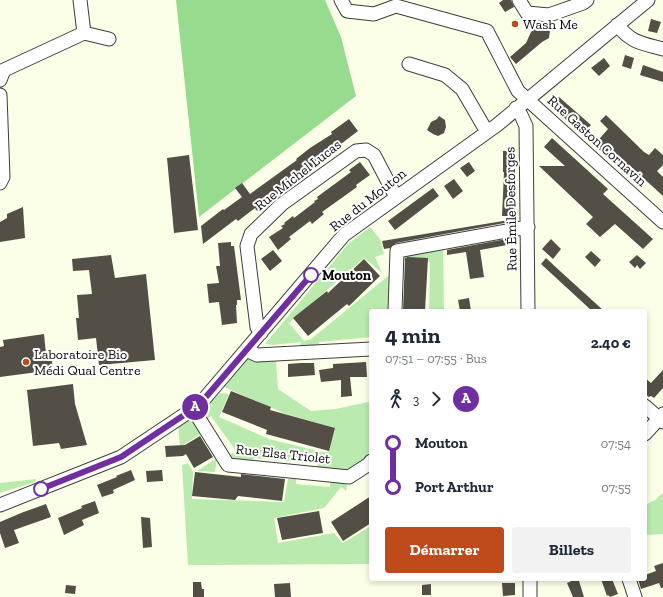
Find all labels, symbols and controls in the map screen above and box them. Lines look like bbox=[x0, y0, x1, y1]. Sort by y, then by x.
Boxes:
place label: Wash Me bbox=[523, 16, 578, 33]
marker: Wash Me bbox=[510, 19, 520, 29]
street label: Rue Gaston Cornavin bbox=[544, 92, 650, 190]
street label: Rue Michel Lucas bbox=[251, 136, 345, 214]
street label: Rue Émile Desforges bbox=[501, 147, 521, 271]
street label: Rue du Mouton bbox=[326, 165, 410, 235]
marker: Mouton bbox=[303, 267, 319, 283]
place label: Mouton bbox=[322, 267, 372, 284]
text: 4 min bbox=[385, 322, 441, 349]
text: 2.40 € bbox=[591, 334, 631, 352]
place label: Laboratoire Bio Médi Qual Centre bbox=[34, 346, 141, 379]
text: 07:51 – 07:55 · Bus bbox=[385, 351, 487, 366]
marker: Laboratoire Bio Médi Qual Centre bbox=[21, 357, 31, 367]
icon: walk bbox=[385, 388, 407, 410]
icon: forward bbox=[425, 388, 447, 410]
text: A bbox=[461, 390, 471, 407]
text: 3 bbox=[413, 392, 419, 407]
line badge: A bbox=[182, 394, 208, 420]
text: A bbox=[190, 398, 200, 415]
text: Mouton bbox=[415, 434, 468, 452]
text: 07:54 bbox=[601, 436, 631, 451]
street label: Rue Elsa Triolet bbox=[235, 441, 332, 468]
text: Port Arthur bbox=[415, 478, 494, 496]
text: 07:55 bbox=[601, 480, 631, 495]
unlabelled marker bbox=[33, 481, 49, 497]
button: Démarrer bbox=[385, 527, 504, 573]
button: Billets bbox=[512, 527, 631, 573]

